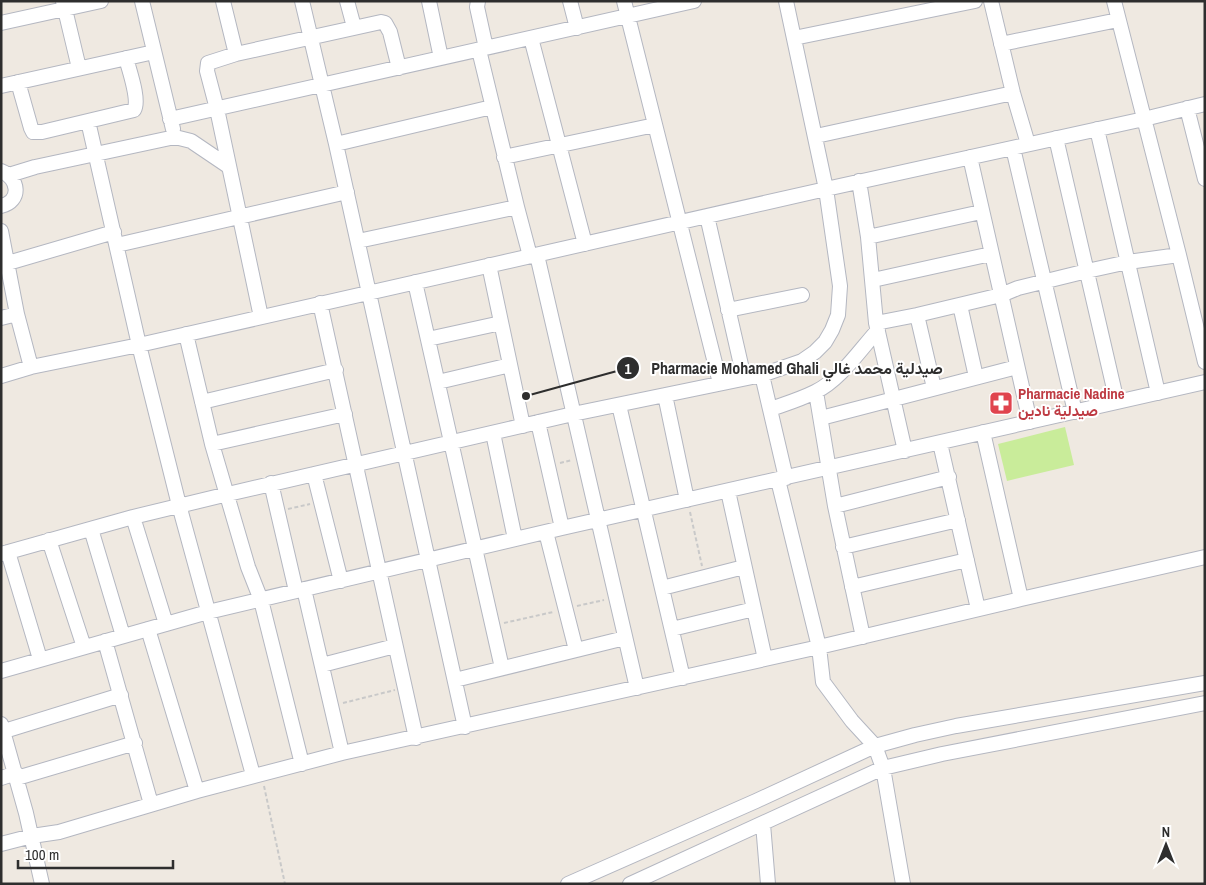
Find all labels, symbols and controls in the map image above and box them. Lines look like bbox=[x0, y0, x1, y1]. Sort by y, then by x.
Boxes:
callout: Pharmacie Mohamed Ghali صيدلية محمد غالي bbox=[616, 353, 953, 384]
text: Pharmacie Mohamed Ghali صيدلية محمد غالي bbox=[651, 357, 943, 382]
text: 1 bbox=[625, 358, 632, 379]
place label: Pharmacie Nadine صيدلية نادين bbox=[1018, 383, 1125, 421]
pharmacy icon: Pharmacie Nadine صيدلية نادين bbox=[988, 390, 1014, 416]
north arrow bbox=[1141, 820, 1191, 870]
text: N bbox=[1162, 823, 1170, 841]
scale bar bbox=[18, 838, 172, 870]
text: 100 m bbox=[25, 844, 59, 865]

